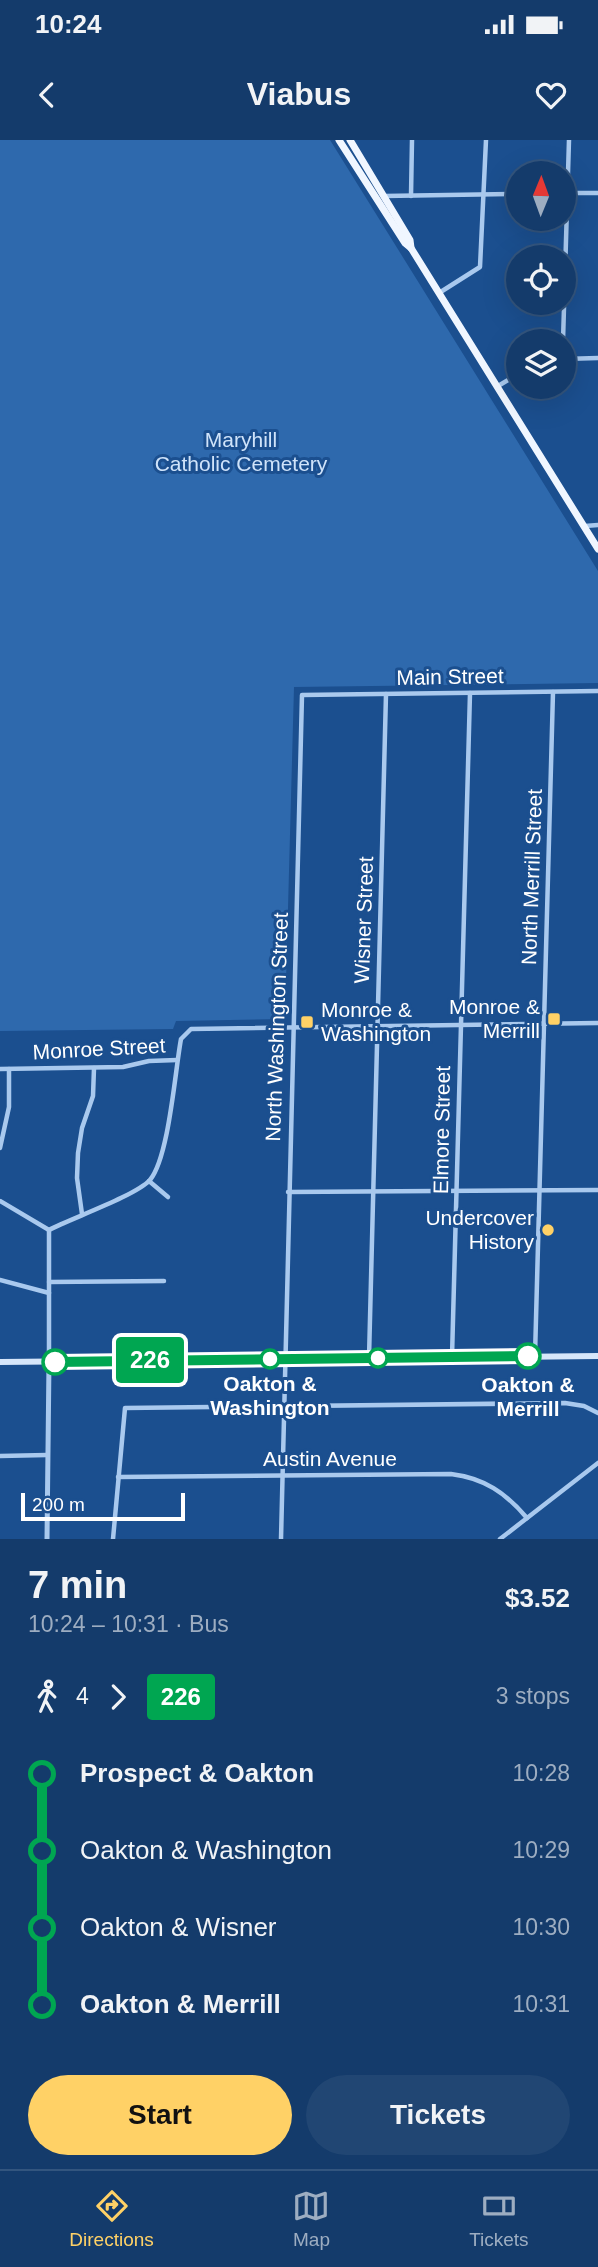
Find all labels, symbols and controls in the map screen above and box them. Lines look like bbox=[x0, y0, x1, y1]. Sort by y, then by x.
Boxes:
text: 10:24 bbox=[35, 9, 102, 39]
icon: back bbox=[28, 76, 66, 114]
text: Viabus bbox=[247, 76, 351, 112]
icon: heart bbox=[532, 76, 570, 114]
north arrow bbox=[506, 161, 576, 231]
map controls bbox=[506, 161, 576, 399]
button: locate bbox=[506, 245, 576, 315]
button: layers bbox=[506, 329, 576, 399]
park label: Maryhill Catholic Cemetery bbox=[155, 428, 328, 475]
street label: Main Street bbox=[396, 664, 504, 689]
street label: North Merrill Street bbox=[517, 788, 546, 965]
street label: Wisner Street bbox=[350, 856, 377, 984]
street label: North Washington Street bbox=[261, 912, 292, 1142]
place label: Monroe & Merrill bbox=[449, 995, 540, 1042]
place label: Monroe & Washington bbox=[321, 998, 431, 1045]
marker: Monroe & Merrill bbox=[546, 1011, 562, 1027]
marker: Monroe & Washington bbox=[299, 1014, 315, 1030]
street label: Monroe Street bbox=[32, 1034, 166, 1063]
street label: Elmore Street bbox=[429, 1065, 454, 1194]
place label: Undercover History bbox=[425, 1206, 534, 1253]
marker: Undercover History bbox=[540, 1222, 556, 1238]
line badge: 226 bbox=[110, 1337, 190, 1383]
marker: Oakton & Merrill bbox=[515, 1343, 541, 1369]
text: 226 bbox=[130, 1346, 170, 1373]
unlabelled marker bbox=[368, 1348, 388, 1368]
unlabelled marker bbox=[42, 1349, 68, 1375]
marker: Oakton & Washington bbox=[260, 1349, 280, 1369]
place label: Oakton & Washington bbox=[210, 1372, 330, 1419]
place label: Oakton & Merrill bbox=[481, 1373, 575, 1420]
street label: Austin Avenue bbox=[263, 1447, 397, 1470]
scale bar bbox=[21, 1490, 186, 1522]
text: 200 m bbox=[32, 1494, 85, 1515]
text: 7 min bbox=[28, 1564, 127, 1606]
text: $3.52 bbox=[505, 1583, 570, 1613]
text: 10:24 – 10:31 · Bus bbox=[28, 1611, 229, 1637]
icon: walk bbox=[28, 1678, 66, 1716]
icon: forward bbox=[99, 1678, 137, 1716]
text: 4 bbox=[76, 1683, 89, 1709]
text: 226 bbox=[161, 1683, 201, 1710]
text: 3 stops bbox=[496, 1683, 570, 1709]
text: Prospect & Oakton bbox=[80, 1758, 314, 1788]
text: 10:28 bbox=[512, 1760, 570, 1786]
text: Oakton & Washington bbox=[80, 1835, 332, 1865]
text: 10:29 bbox=[512, 1837, 570, 1863]
text: Oakton & Wisner bbox=[80, 1912, 277, 1942]
text: 10:30 bbox=[512, 1914, 570, 1940]
text: Oakton & Merrill bbox=[80, 1989, 281, 2019]
text: 10:31 bbox=[512, 1991, 570, 2017]
button: Start bbox=[28, 2075, 292, 2155]
button: Tickets bbox=[306, 2075, 570, 2155]
tab: Directions bbox=[69, 2187, 154, 2251]
tab: Map bbox=[292, 2187, 330, 2251]
tab: Tickets bbox=[469, 2187, 529, 2251]

